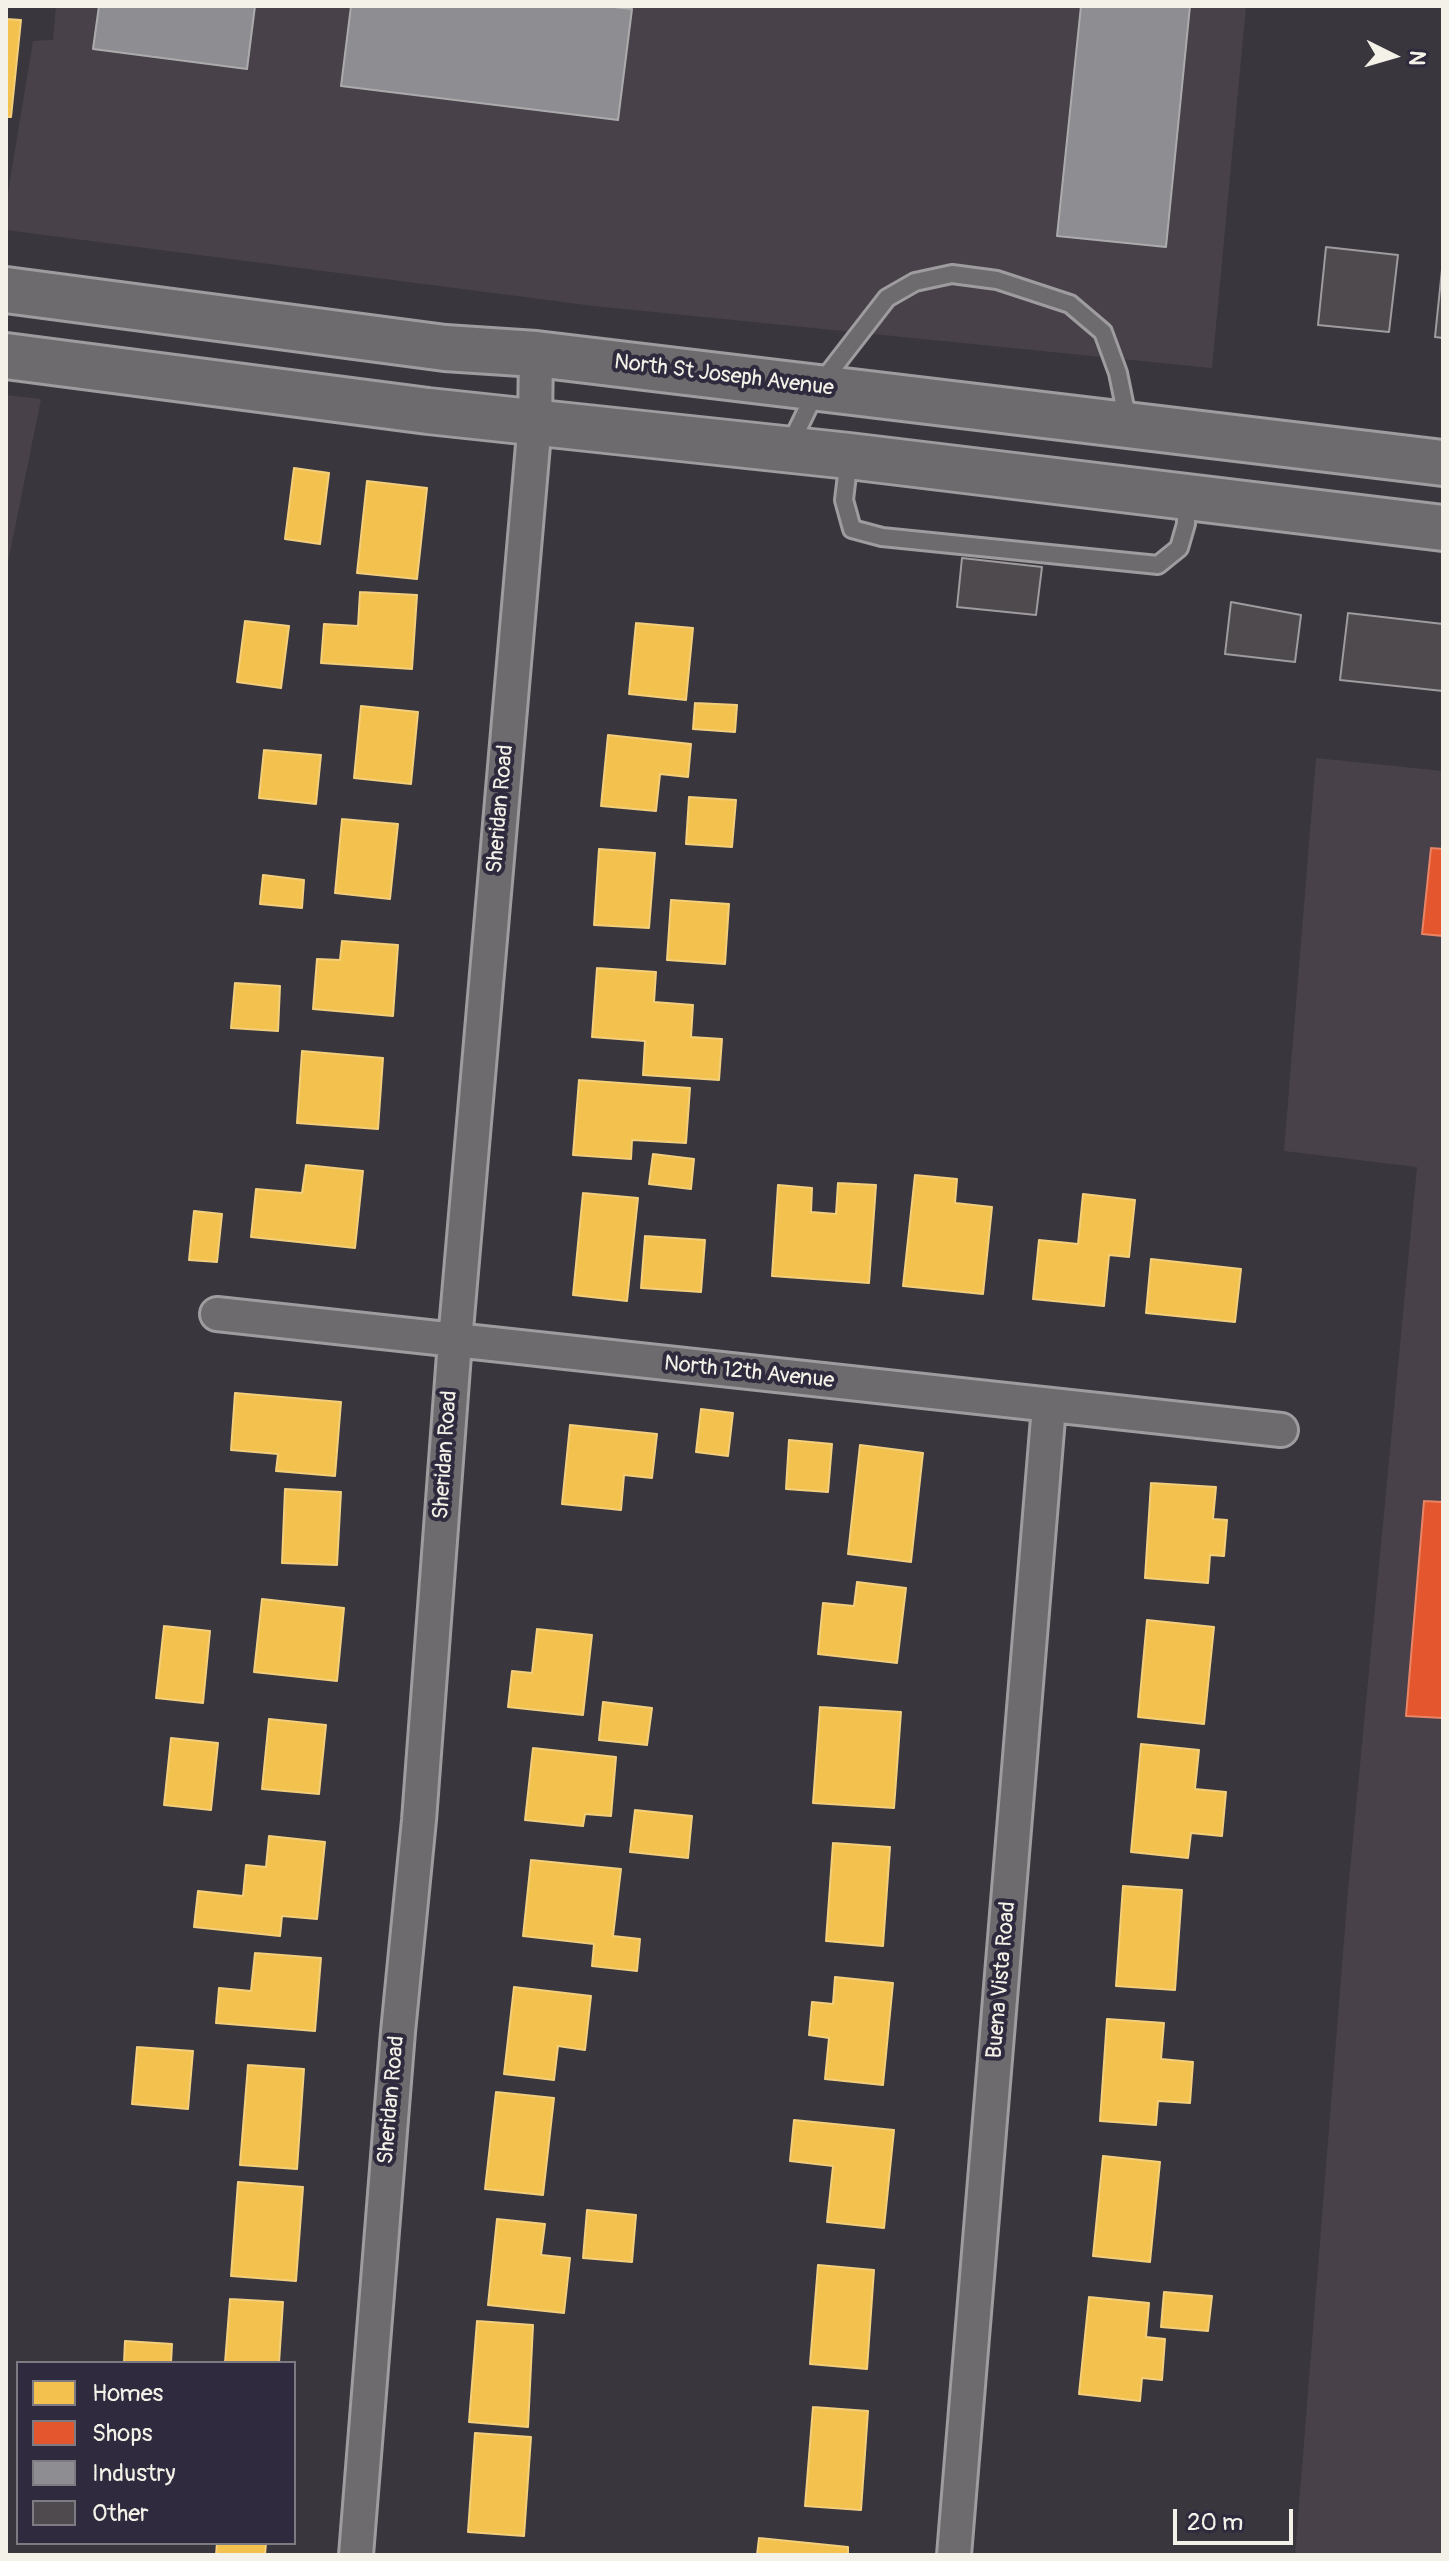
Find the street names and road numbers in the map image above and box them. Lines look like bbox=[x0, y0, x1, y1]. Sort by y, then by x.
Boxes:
street label: North St Joseph Avenue bbox=[613, 349, 835, 403]
street label: Sheridan Road bbox=[482, 744, 520, 874]
street label: North 12th Avenue bbox=[663, 1351, 835, 1395]
street label: Sheridan Road bbox=[428, 1390, 464, 1520]
street label: Buena Vista Road bbox=[982, 1900, 1022, 2060]
street label: Sheridan Road bbox=[373, 2035, 411, 2165]

